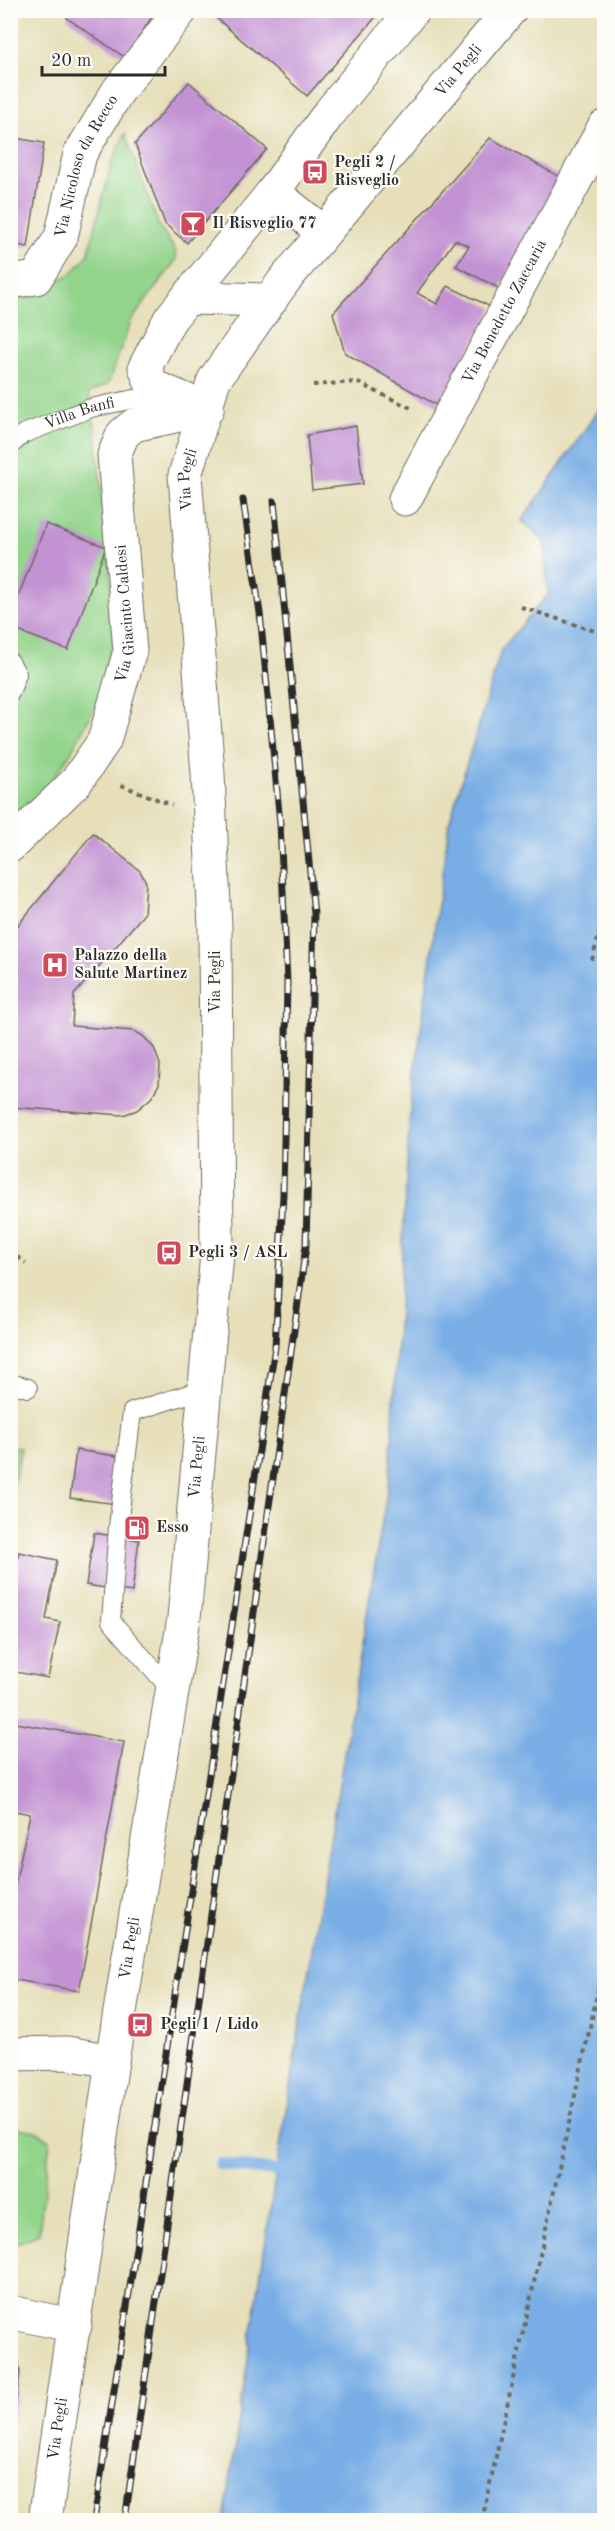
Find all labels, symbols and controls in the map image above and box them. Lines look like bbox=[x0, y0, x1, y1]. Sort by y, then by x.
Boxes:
scale bar bbox=[42, 39, 165, 77]
street label: Via Pegli bbox=[433, 42, 485, 101]
text: 20 m bbox=[51, 52, 91, 70]
street label: Via Nicoloso da Recco bbox=[53, 92, 122, 240]
place label: Pegli 2 / Risveglio bbox=[334, 155, 399, 189]
bus stop icon: Pegli 2 / Risveglio bbox=[300, 157, 330, 187]
bar icon: Il Risveglio 77 bbox=[178, 209, 208, 239]
place label: Il Risveglio 77 bbox=[212, 216, 317, 232]
street label: Via Benedetto Zaccaria bbox=[460, 237, 550, 387]
street label: Villa Banfi bbox=[42, 395, 116, 433]
street label: Via Pegli bbox=[177, 447, 201, 511]
street label: Via Giacinto Caldesi bbox=[113, 544, 138, 685]
place label: Palazzo della Salute Martinez bbox=[74, 948, 187, 982]
hospital icon: Palazzo della Salute Martinez bbox=[40, 950, 70, 980]
street label: Via Pegli bbox=[208, 950, 224, 1014]
bus stop icon: Pegli 3 / ASL bbox=[154, 1238, 184, 1268]
place label: Pegli 3 / ASL bbox=[188, 1245, 287, 1261]
street label: Via Pegli bbox=[187, 1435, 208, 1499]
fuel station icon: Esso bbox=[122, 1513, 152, 1543]
place label: Esso bbox=[156, 1520, 189, 1536]
street label: Via Pegli bbox=[117, 1916, 143, 1981]
bus stop icon: Pegli 1 / Lido bbox=[125, 2010, 155, 2040]
place label: Pegli 1 / Lido bbox=[160, 2017, 259, 2033]
street label: Via Pegli bbox=[46, 2397, 71, 2461]

